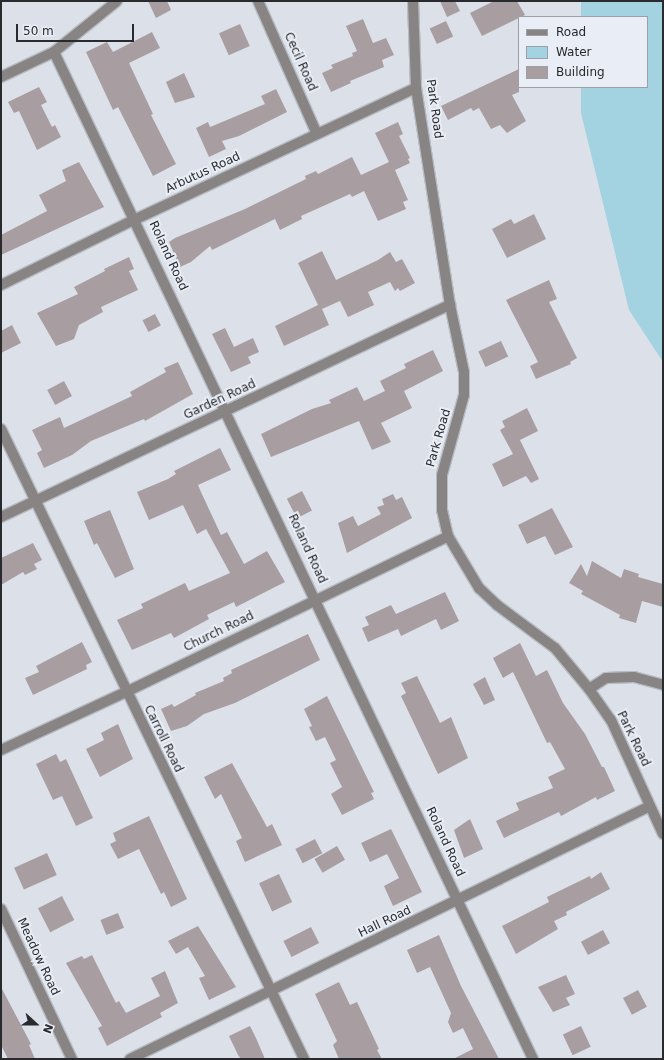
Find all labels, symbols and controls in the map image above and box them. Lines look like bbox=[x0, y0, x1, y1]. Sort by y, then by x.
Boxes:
scale bar bbox=[18, 16, 136, 42]
legend bbox=[518, 16, 648, 88]
text: 50 m bbox=[23, 24, 54, 38]
text: Road bbox=[556, 25, 586, 39]
street label: Cecil Road bbox=[281, 30, 319, 94]
text: Water bbox=[556, 45, 591, 59]
text: Building bbox=[556, 65, 605, 79]
street label: Park Road bbox=[423, 78, 445, 140]
street label: Arbutus Road bbox=[163, 149, 243, 197]
street label: Roland Road bbox=[146, 219, 190, 293]
street label: Garden Road bbox=[182, 377, 258, 423]
street label: Park Road bbox=[424, 407, 454, 469]
street label: Roland Road bbox=[285, 512, 329, 586]
street label: Church Road bbox=[182, 609, 256, 655]
street label: Carroll Road bbox=[141, 703, 185, 775]
street label: Park Road bbox=[613, 709, 653, 769]
street label: Roland Road bbox=[423, 805, 467, 879]
street label: Hall Road bbox=[356, 903, 414, 941]
street label: Meadow Road bbox=[14, 916, 62, 998]
north arrow bbox=[16, 1004, 56, 1044]
text: N bbox=[40, 1022, 55, 1035]

